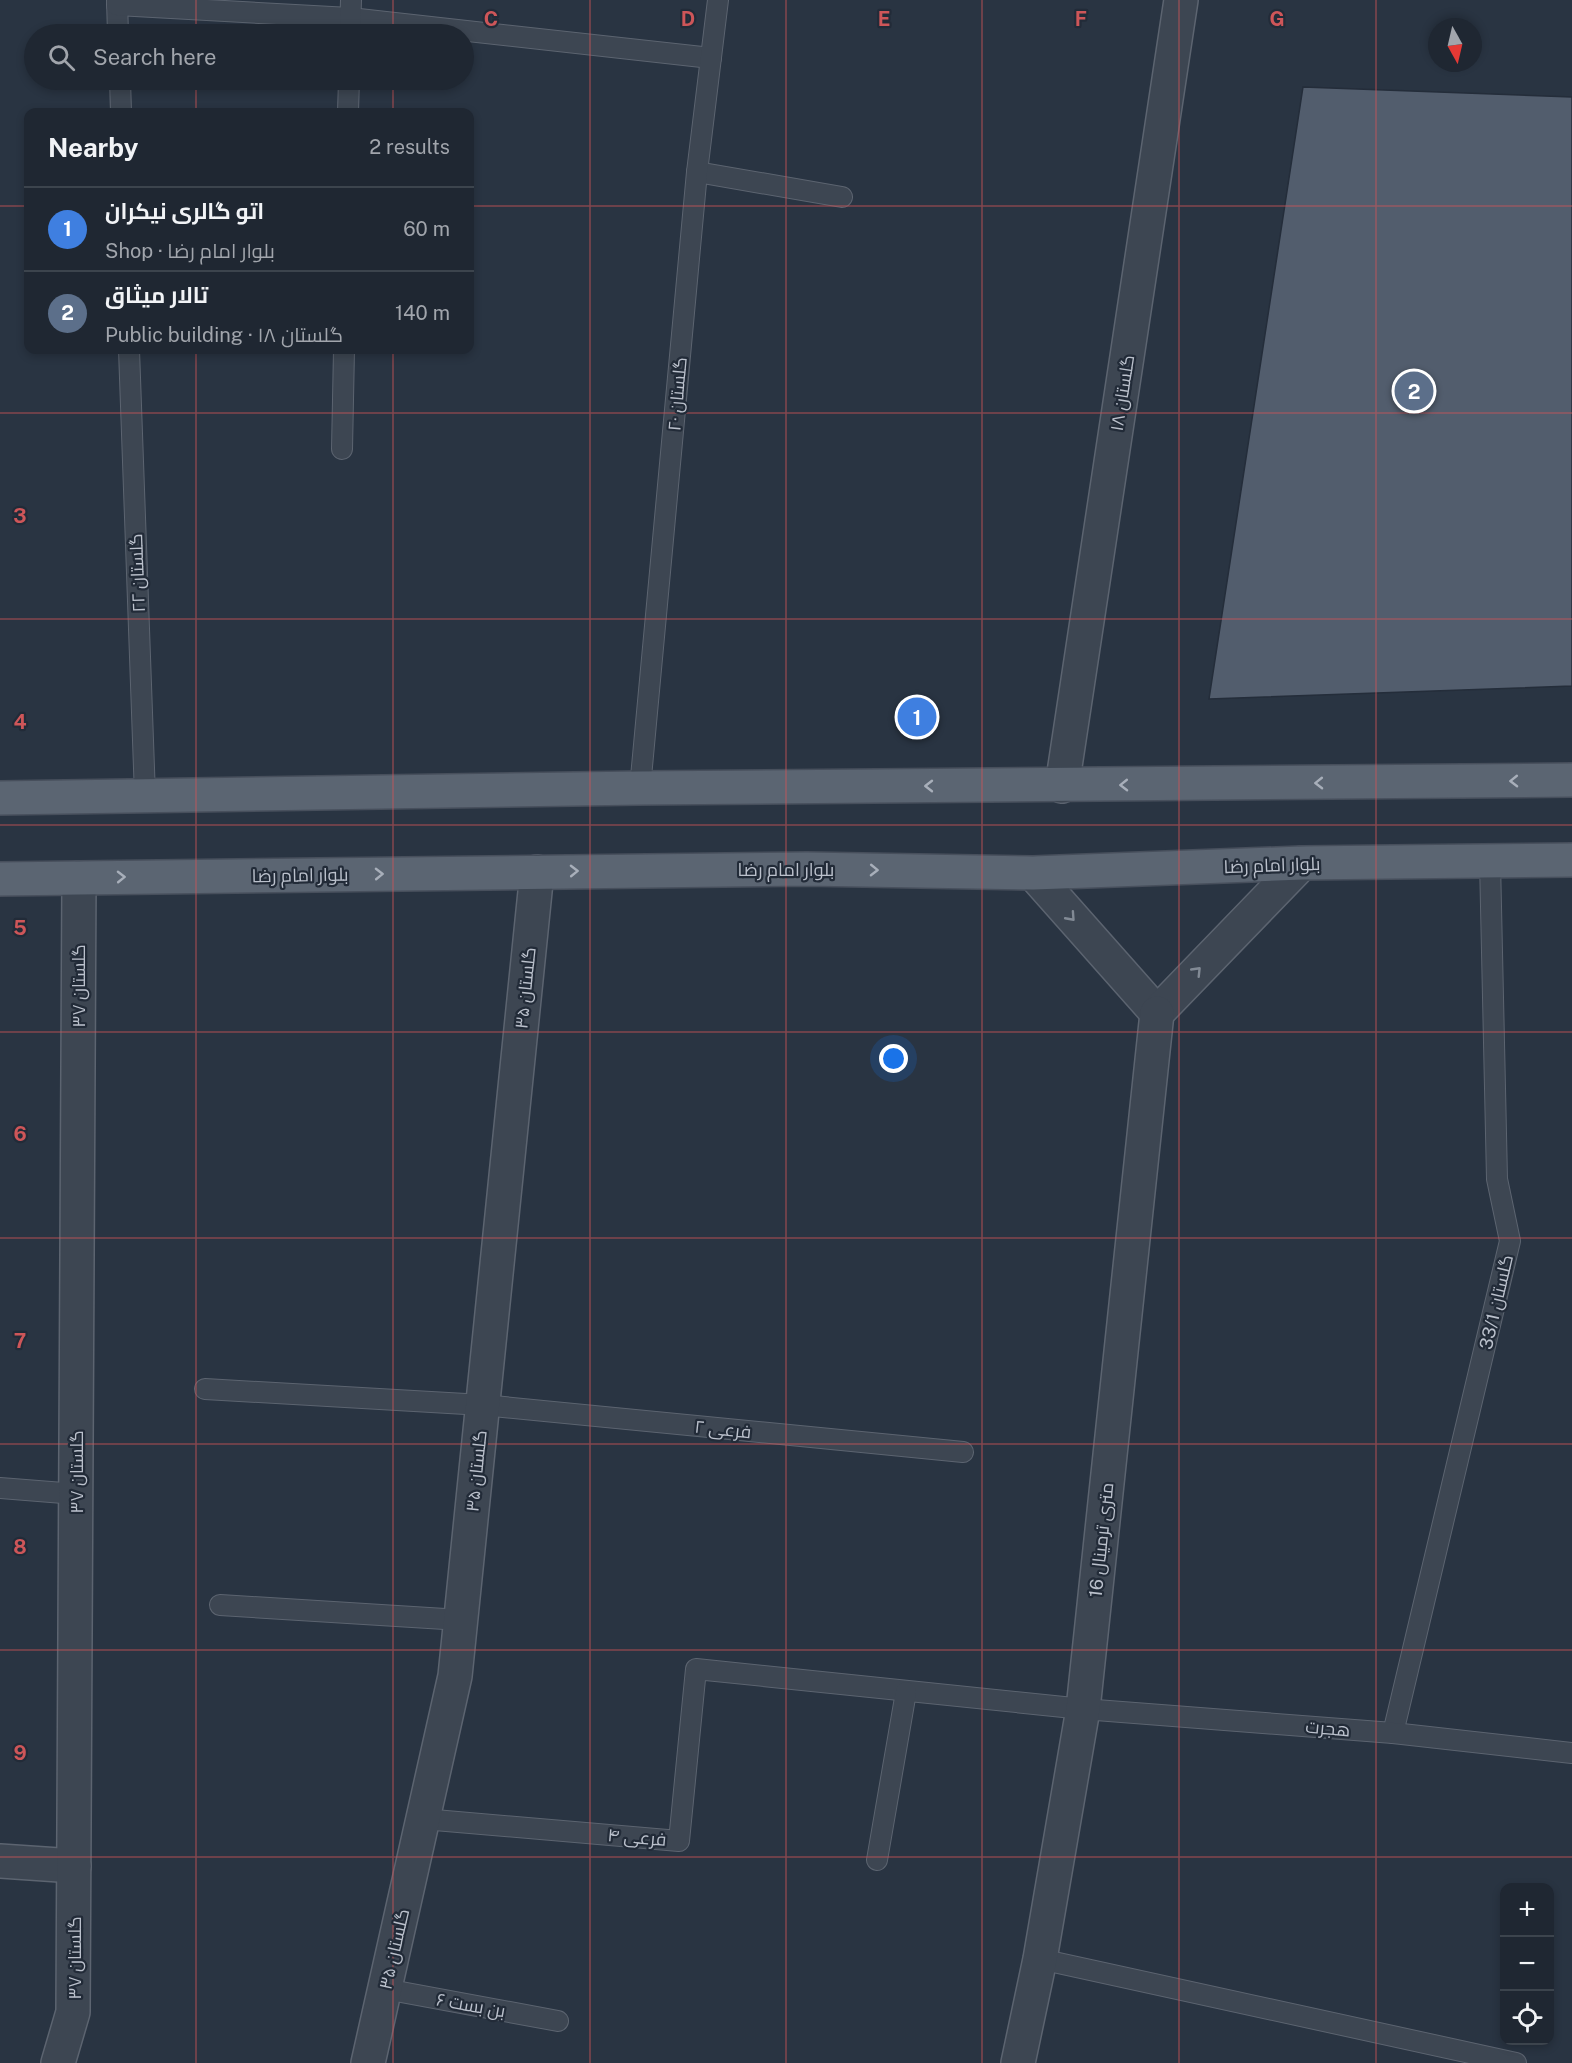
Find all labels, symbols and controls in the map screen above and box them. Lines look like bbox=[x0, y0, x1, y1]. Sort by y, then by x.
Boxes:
text: C bbox=[484, 7, 498, 31]
text: D bbox=[681, 7, 695, 31]
text: E bbox=[878, 7, 890, 31]
text: F bbox=[1075, 7, 1087, 31]
text: G bbox=[1269, 7, 1285, 31]
north arrow bbox=[1428, 18, 1482, 72]
search box bbox=[24, 24, 474, 90]
icon: search bbox=[45, 41, 78, 74]
text: Search here bbox=[93, 44, 217, 70]
text: Nearby bbox=[48, 132, 138, 163]
text: 2 results bbox=[369, 135, 450, 159]
text: اتو گالری نیکران bbox=[105, 198, 264, 224]
text: 1 bbox=[63, 217, 72, 241]
text: 60 m bbox=[403, 217, 450, 241]
text: Shop · بلوار امام رضا bbox=[105, 239, 275, 263]
text: تالار میثاق bbox=[105, 282, 208, 308]
text: 2 bbox=[61, 301, 74, 325]
text: 140 m bbox=[395, 301, 450, 325]
text: Public building · گلستان ۱۸ bbox=[105, 323, 343, 347]
street label: گلستان ۱۸ bbox=[1106, 353, 1139, 433]
street label: گلستان ۲۰ bbox=[663, 356, 692, 432]
pin: 2 bbox=[1394, 368, 1434, 414]
text: 3 bbox=[13, 504, 27, 528]
street label: گلستان ۲۲ bbox=[125, 533, 150, 613]
pin: 1 bbox=[898, 694, 936, 740]
text: 4 bbox=[13, 710, 27, 734]
one-way arrow bbox=[1509, 774, 1518, 787]
one-way arrow bbox=[1314, 777, 1323, 789]
one-way arrow bbox=[1119, 779, 1128, 791]
one-way arrow bbox=[924, 780, 933, 792]
street label: بلوار امام رضا bbox=[1223, 853, 1321, 879]
street label: بلوار امام رضا bbox=[738, 859, 834, 882]
street label: بلوار امام رضا bbox=[251, 864, 349, 888]
one-way arrow bbox=[870, 864, 879, 876]
one-way arrow bbox=[570, 865, 579, 878]
one-way arrow bbox=[375, 868, 384, 880]
one-way arrow bbox=[117, 871, 126, 883]
one-way arrow bbox=[1064, 910, 1075, 921]
text: 5 bbox=[13, 916, 27, 940]
street label: گلستان ۳۷ bbox=[68, 944, 90, 1028]
street label: گلستان ۳۵ bbox=[510, 946, 541, 1030]
one-way arrow bbox=[1190, 968, 1201, 979]
your location bbox=[879, 1044, 908, 1073]
text: 6 bbox=[13, 1122, 27, 1146]
street label: گلستان 33/1 bbox=[1475, 1253, 1518, 1352]
text: 7 bbox=[14, 1329, 26, 1353]
street label: فرعی ۲ bbox=[694, 1416, 752, 1443]
street label: گلستان ۳۵ bbox=[461, 1429, 492, 1513]
street label: گلستان ۳۷ bbox=[66, 1430, 88, 1514]
street label: 16 متری ترمینال bbox=[1085, 1482, 1118, 1599]
text: 8 bbox=[13, 1535, 27, 1559]
street label: هجرت bbox=[1305, 1716, 1351, 1741]
text: 9 bbox=[13, 1741, 27, 1765]
street label: فرعی ۴ bbox=[606, 1824, 667, 1851]
map controls bbox=[1500, 1883, 1554, 2045]
button: + bbox=[1500, 1883, 1554, 1937]
street label: گلستان ۳۵ bbox=[375, 1907, 414, 1992]
street label: گلستان ۳۷ bbox=[64, 1916, 86, 2000]
button: − bbox=[1500, 1937, 1554, 1991]
street label: بن بست ۶ bbox=[435, 1989, 507, 2022]
button: locate bbox=[1500, 1991, 1554, 2045]

